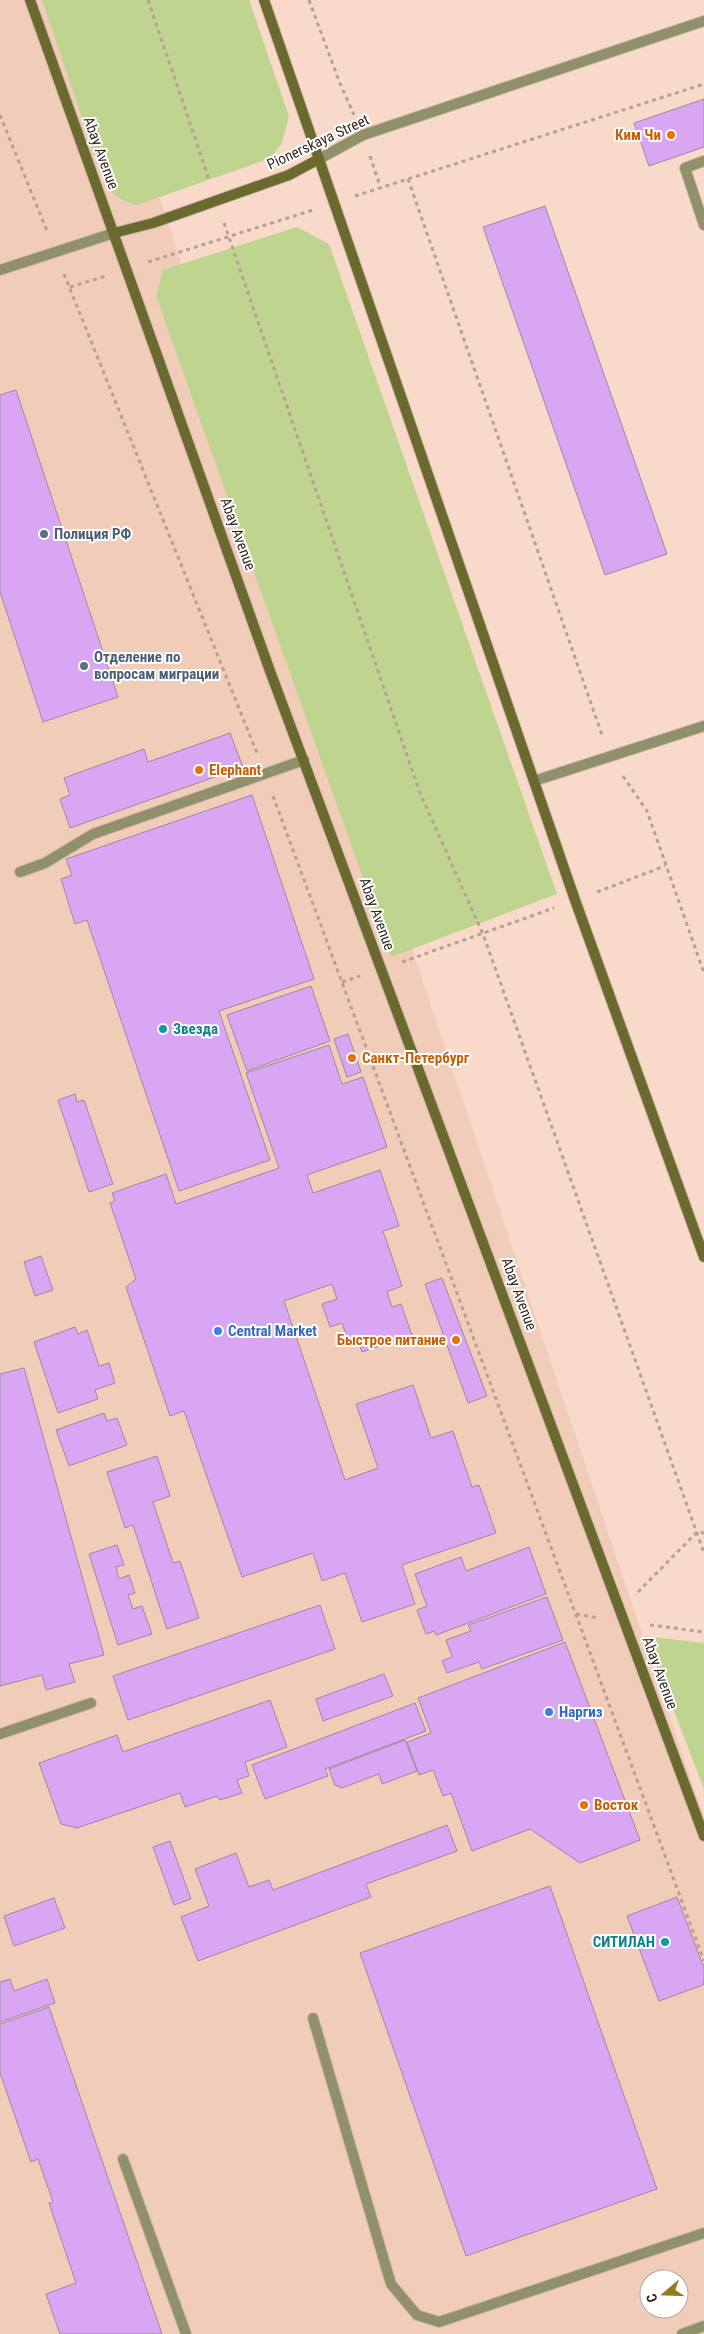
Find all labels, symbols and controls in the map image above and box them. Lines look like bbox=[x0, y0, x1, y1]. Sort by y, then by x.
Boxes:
street label: Pionerskaya Street bbox=[264, 110, 372, 174]
street label: Abay Avenue bbox=[80, 114, 122, 192]
place label: Ким Чи bbox=[615, 126, 661, 144]
marker: Ким Чи bbox=[665, 129, 677, 141]
street label: Abay Avenue bbox=[217, 495, 259, 573]
place label: Полиция РФ bbox=[54, 525, 132, 543]
marker: Полиция РФ bbox=[38, 528, 50, 540]
place label: Отделение по вопросам миграции bbox=[94, 648, 219, 683]
marker: Отделение по вопросам миграции bbox=[78, 660, 90, 672]
place label: Elephant bbox=[209, 761, 262, 779]
marker: Elephant bbox=[193, 764, 205, 776]
street label: Abay Avenue bbox=[356, 875, 398, 953]
place label: Звезда bbox=[173, 1020, 218, 1038]
marker: Звезда bbox=[157, 1023, 169, 1035]
place label: Санкт-Петербург bbox=[362, 1049, 470, 1067]
marker: Санкт-Петербург bbox=[346, 1052, 358, 1064]
street label: Abay Avenue bbox=[498, 1255, 540, 1333]
place label: Central Market bbox=[228, 1322, 317, 1340]
marker: Central Market bbox=[212, 1325, 224, 1337]
place label: Быстрое питание bbox=[337, 1331, 446, 1349]
marker: Быстрое питание bbox=[450, 1334, 462, 1346]
street label: Abay Avenue bbox=[639, 1634, 681, 1712]
place label: Наргиз bbox=[559, 1703, 603, 1721]
marker: Наргиз bbox=[543, 1706, 555, 1718]
place label: Восток bbox=[594, 1796, 639, 1814]
marker: Восток bbox=[578, 1799, 590, 1811]
place label: СИТИЛАН bbox=[593, 1933, 655, 1951]
marker: СИТИЛАН bbox=[659, 1936, 671, 1948]
north arrow bbox=[639, 2269, 689, 2319]
text: С bbox=[643, 2292, 661, 2305]

